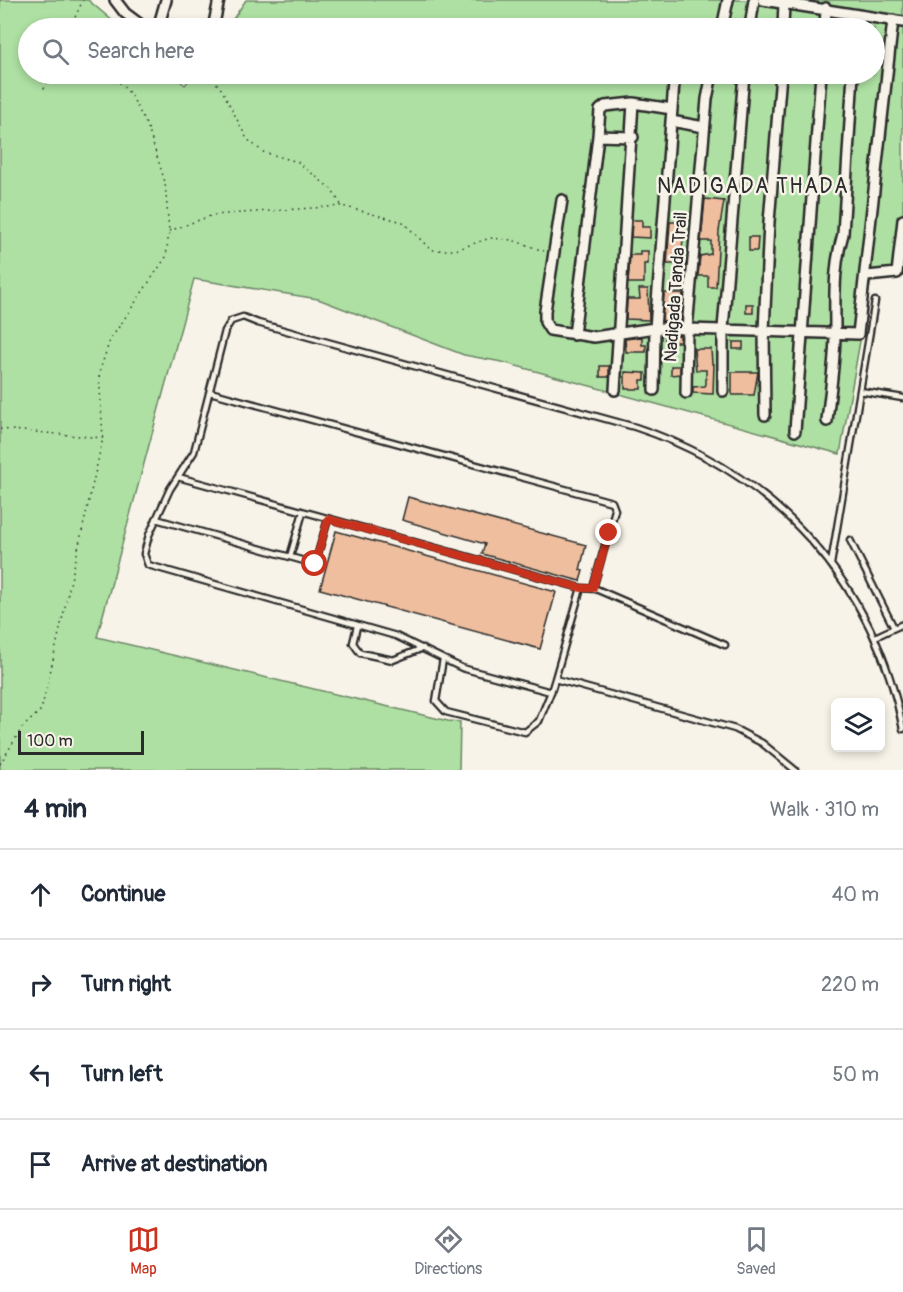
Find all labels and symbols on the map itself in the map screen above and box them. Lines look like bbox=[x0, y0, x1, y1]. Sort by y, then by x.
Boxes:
district label: NADIGADA THADA bbox=[657, 173, 849, 200]
street label: Nadigada Tanda Trail bbox=[659, 211, 693, 363]
route end bbox=[595, 519, 621, 545]
route start bbox=[301, 550, 327, 576]
scale bar bbox=[18, 728, 144, 756]

